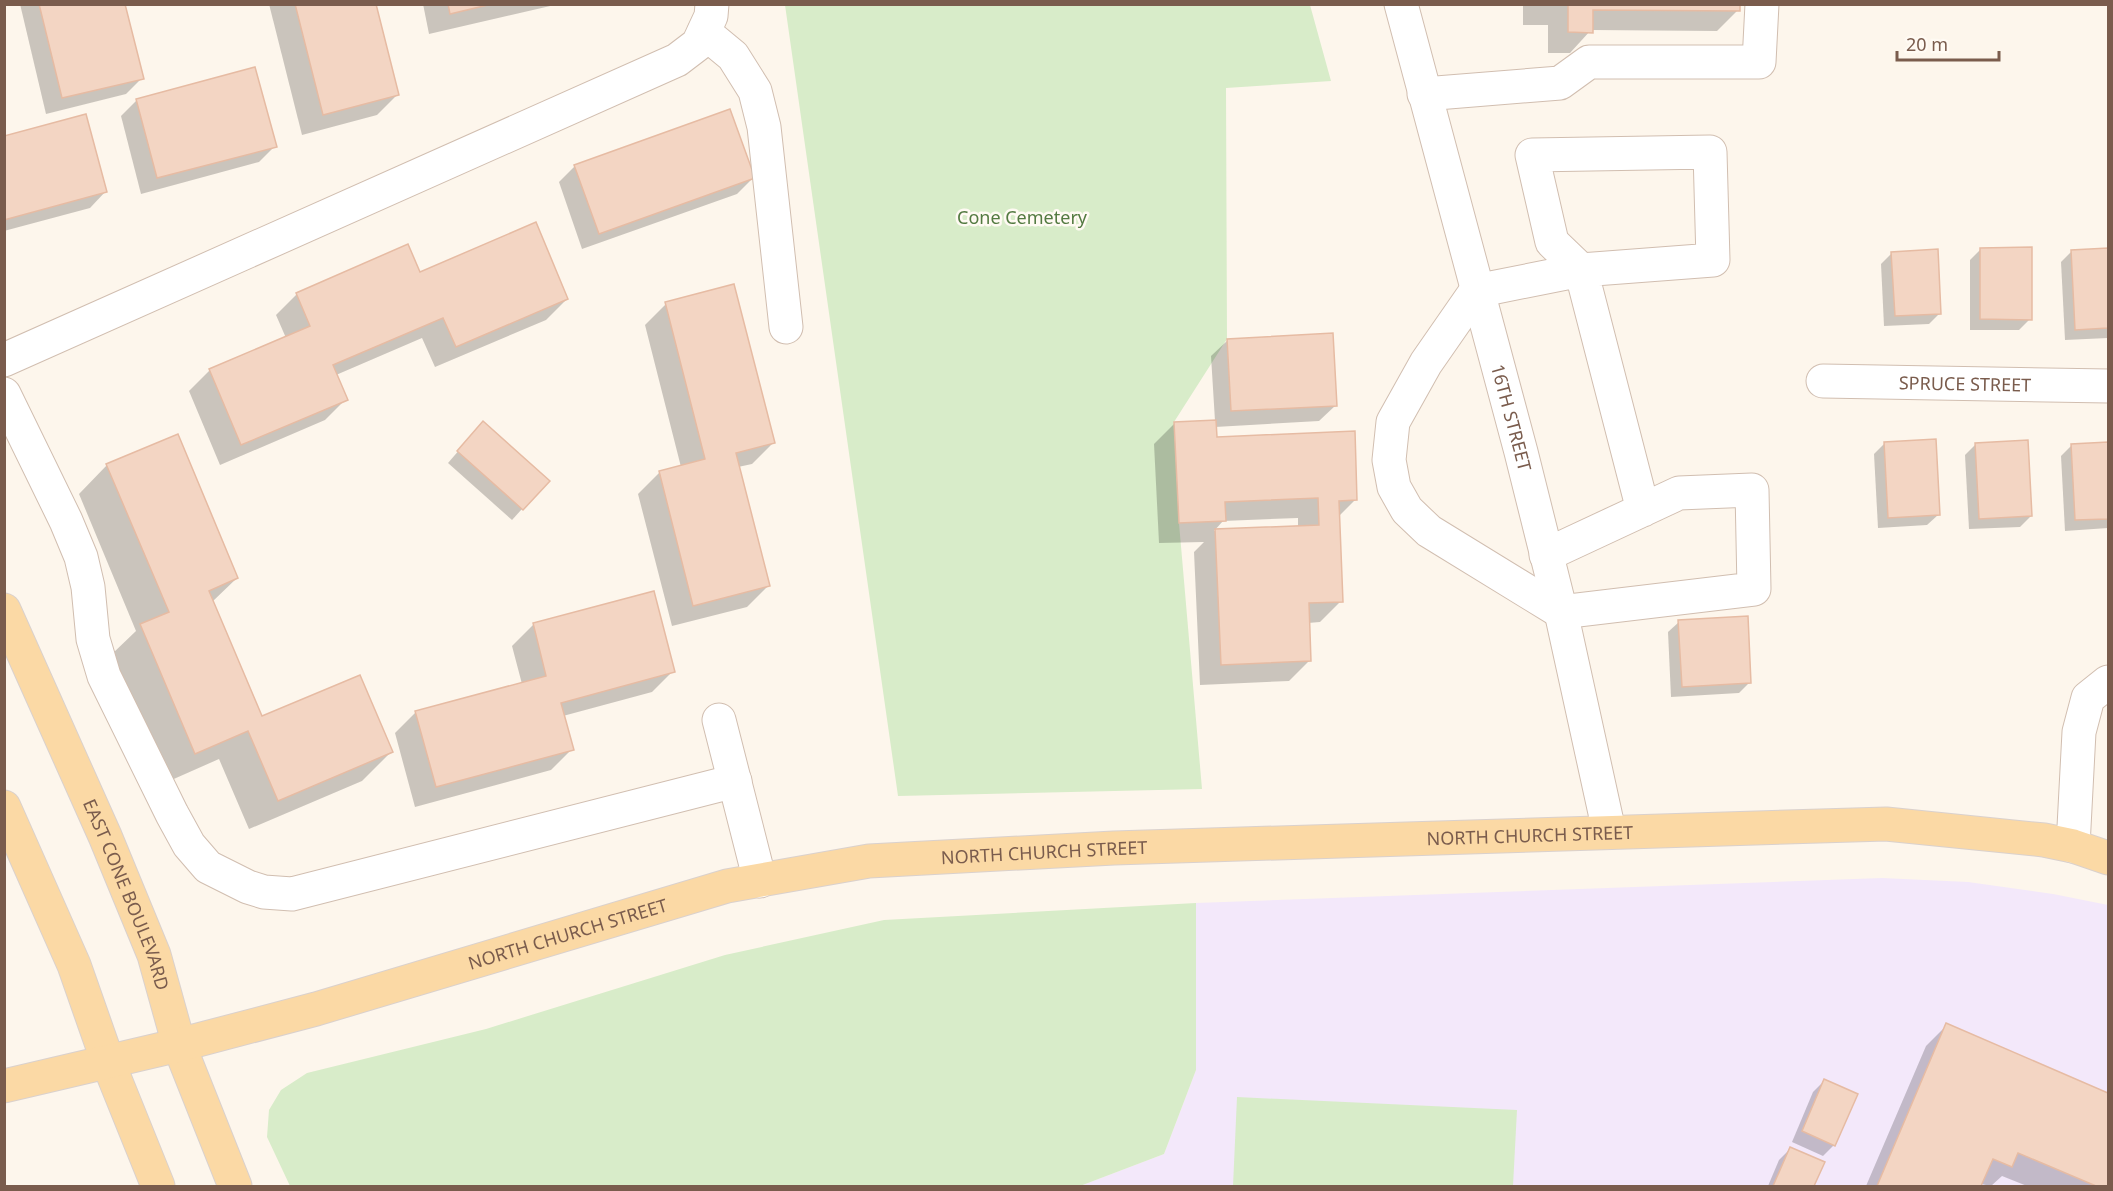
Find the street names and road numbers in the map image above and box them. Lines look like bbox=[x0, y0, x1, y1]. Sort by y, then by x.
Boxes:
street label: 16TH STREET bbox=[1486, 361, 1537, 473]
street label: SPRUCE STREET bbox=[1899, 370, 2031, 397]
street label: EAST CONE BOULEVARD bbox=[78, 795, 175, 993]
street label: NORTH CHURCH STREET bbox=[1426, 820, 1634, 850]
street label: NORTH CHURCH STREET bbox=[940, 835, 1148, 869]
street label: NORTH CHURCH STREET bbox=[465, 893, 670, 975]

